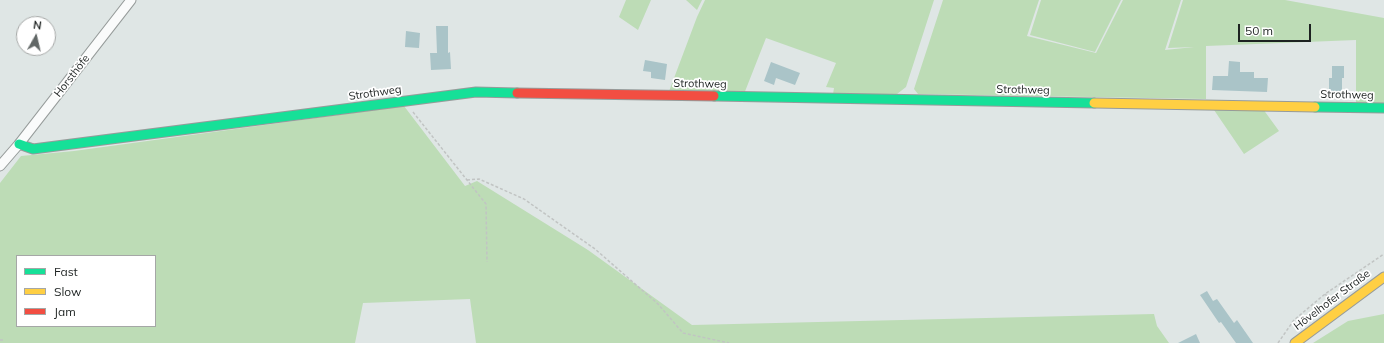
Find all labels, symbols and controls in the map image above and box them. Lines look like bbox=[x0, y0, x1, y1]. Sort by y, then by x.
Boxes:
north arrow bbox=[16, 16, 56, 56]
scale bar bbox=[1240, 16, 1313, 42]
text: N bbox=[32, 18, 43, 33]
text: 50 m bbox=[1245, 23, 1273, 38]
street label: Horsthöfe bbox=[51, 52, 93, 100]
street label: Strothweg bbox=[673, 77, 727, 91]
street label: Strothweg bbox=[348, 83, 402, 103]
street label: Strothweg bbox=[996, 83, 1050, 97]
street label: Strothweg bbox=[1320, 88, 1374, 102]
legend bbox=[16, 255, 156, 327]
text: Fast bbox=[54, 264, 78, 279]
street label: Hövelhofer Straße bbox=[1291, 267, 1373, 333]
text: Slow bbox=[54, 284, 82, 299]
text: Jam bbox=[54, 304, 76, 319]

